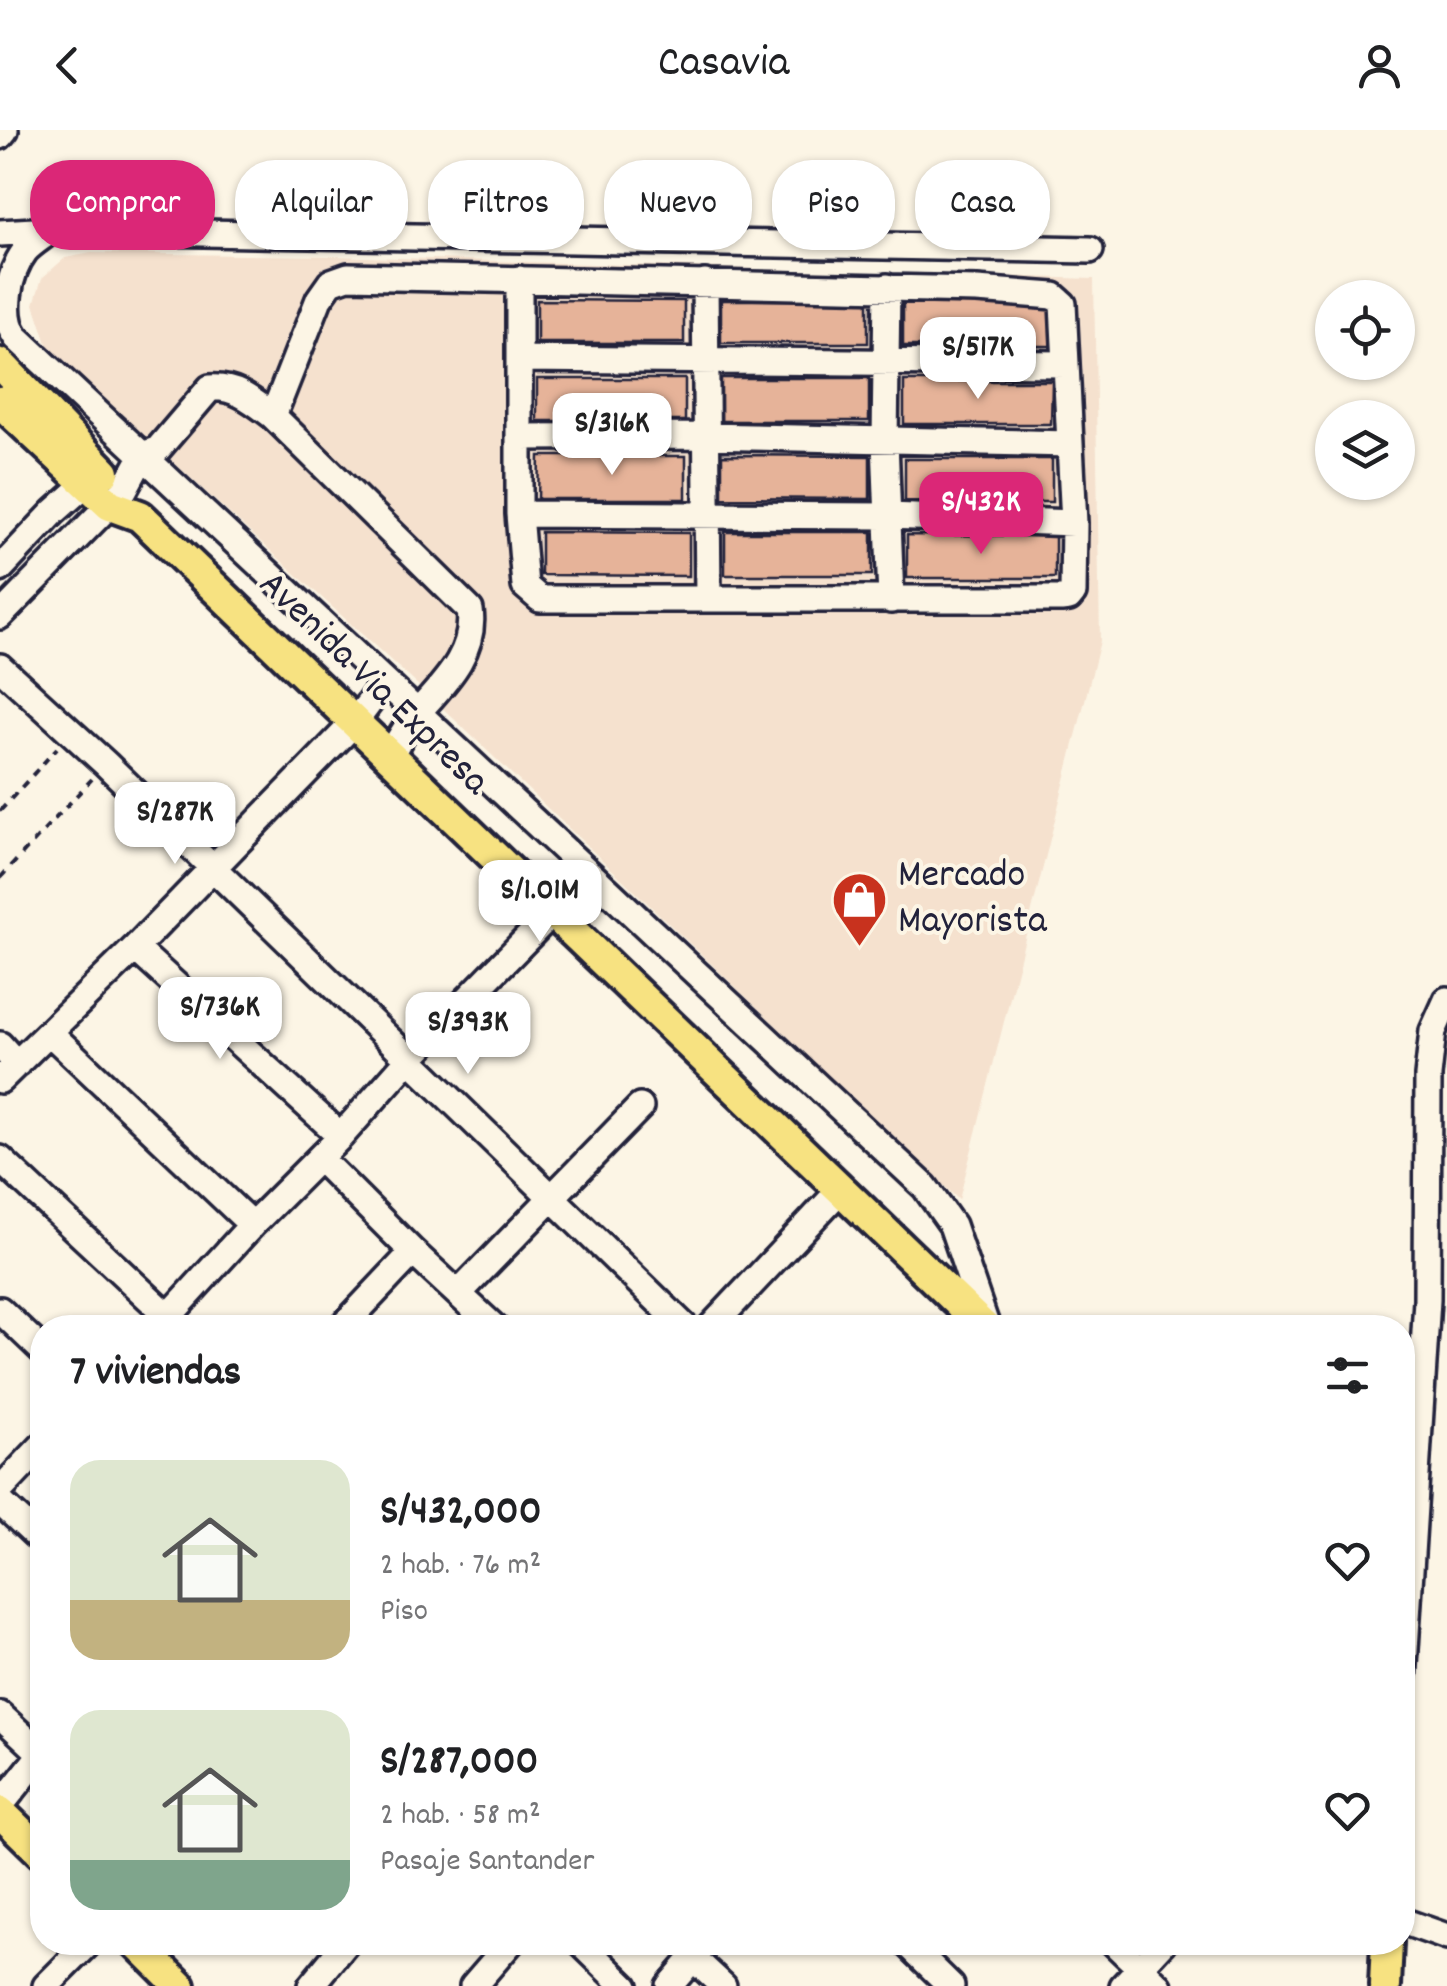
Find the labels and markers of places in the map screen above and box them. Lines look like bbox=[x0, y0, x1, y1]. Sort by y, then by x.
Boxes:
pin: S/517K bbox=[897, 317, 1059, 402]
pin: S/316K bbox=[531, 393, 693, 478]
pin: S/432K bbox=[900, 472, 1062, 557]
pin: S/287K bbox=[94, 782, 256, 867]
place label: Mercado Mayorista bbox=[898, 849, 1048, 952]
pin: S/1.01M bbox=[448, 860, 632, 945]
shop icon: Mercado Mayorista bbox=[829, 870, 889, 949]
pin: S/736K bbox=[139, 977, 301, 1062]
pin: S/393K bbox=[387, 992, 549, 1077]

